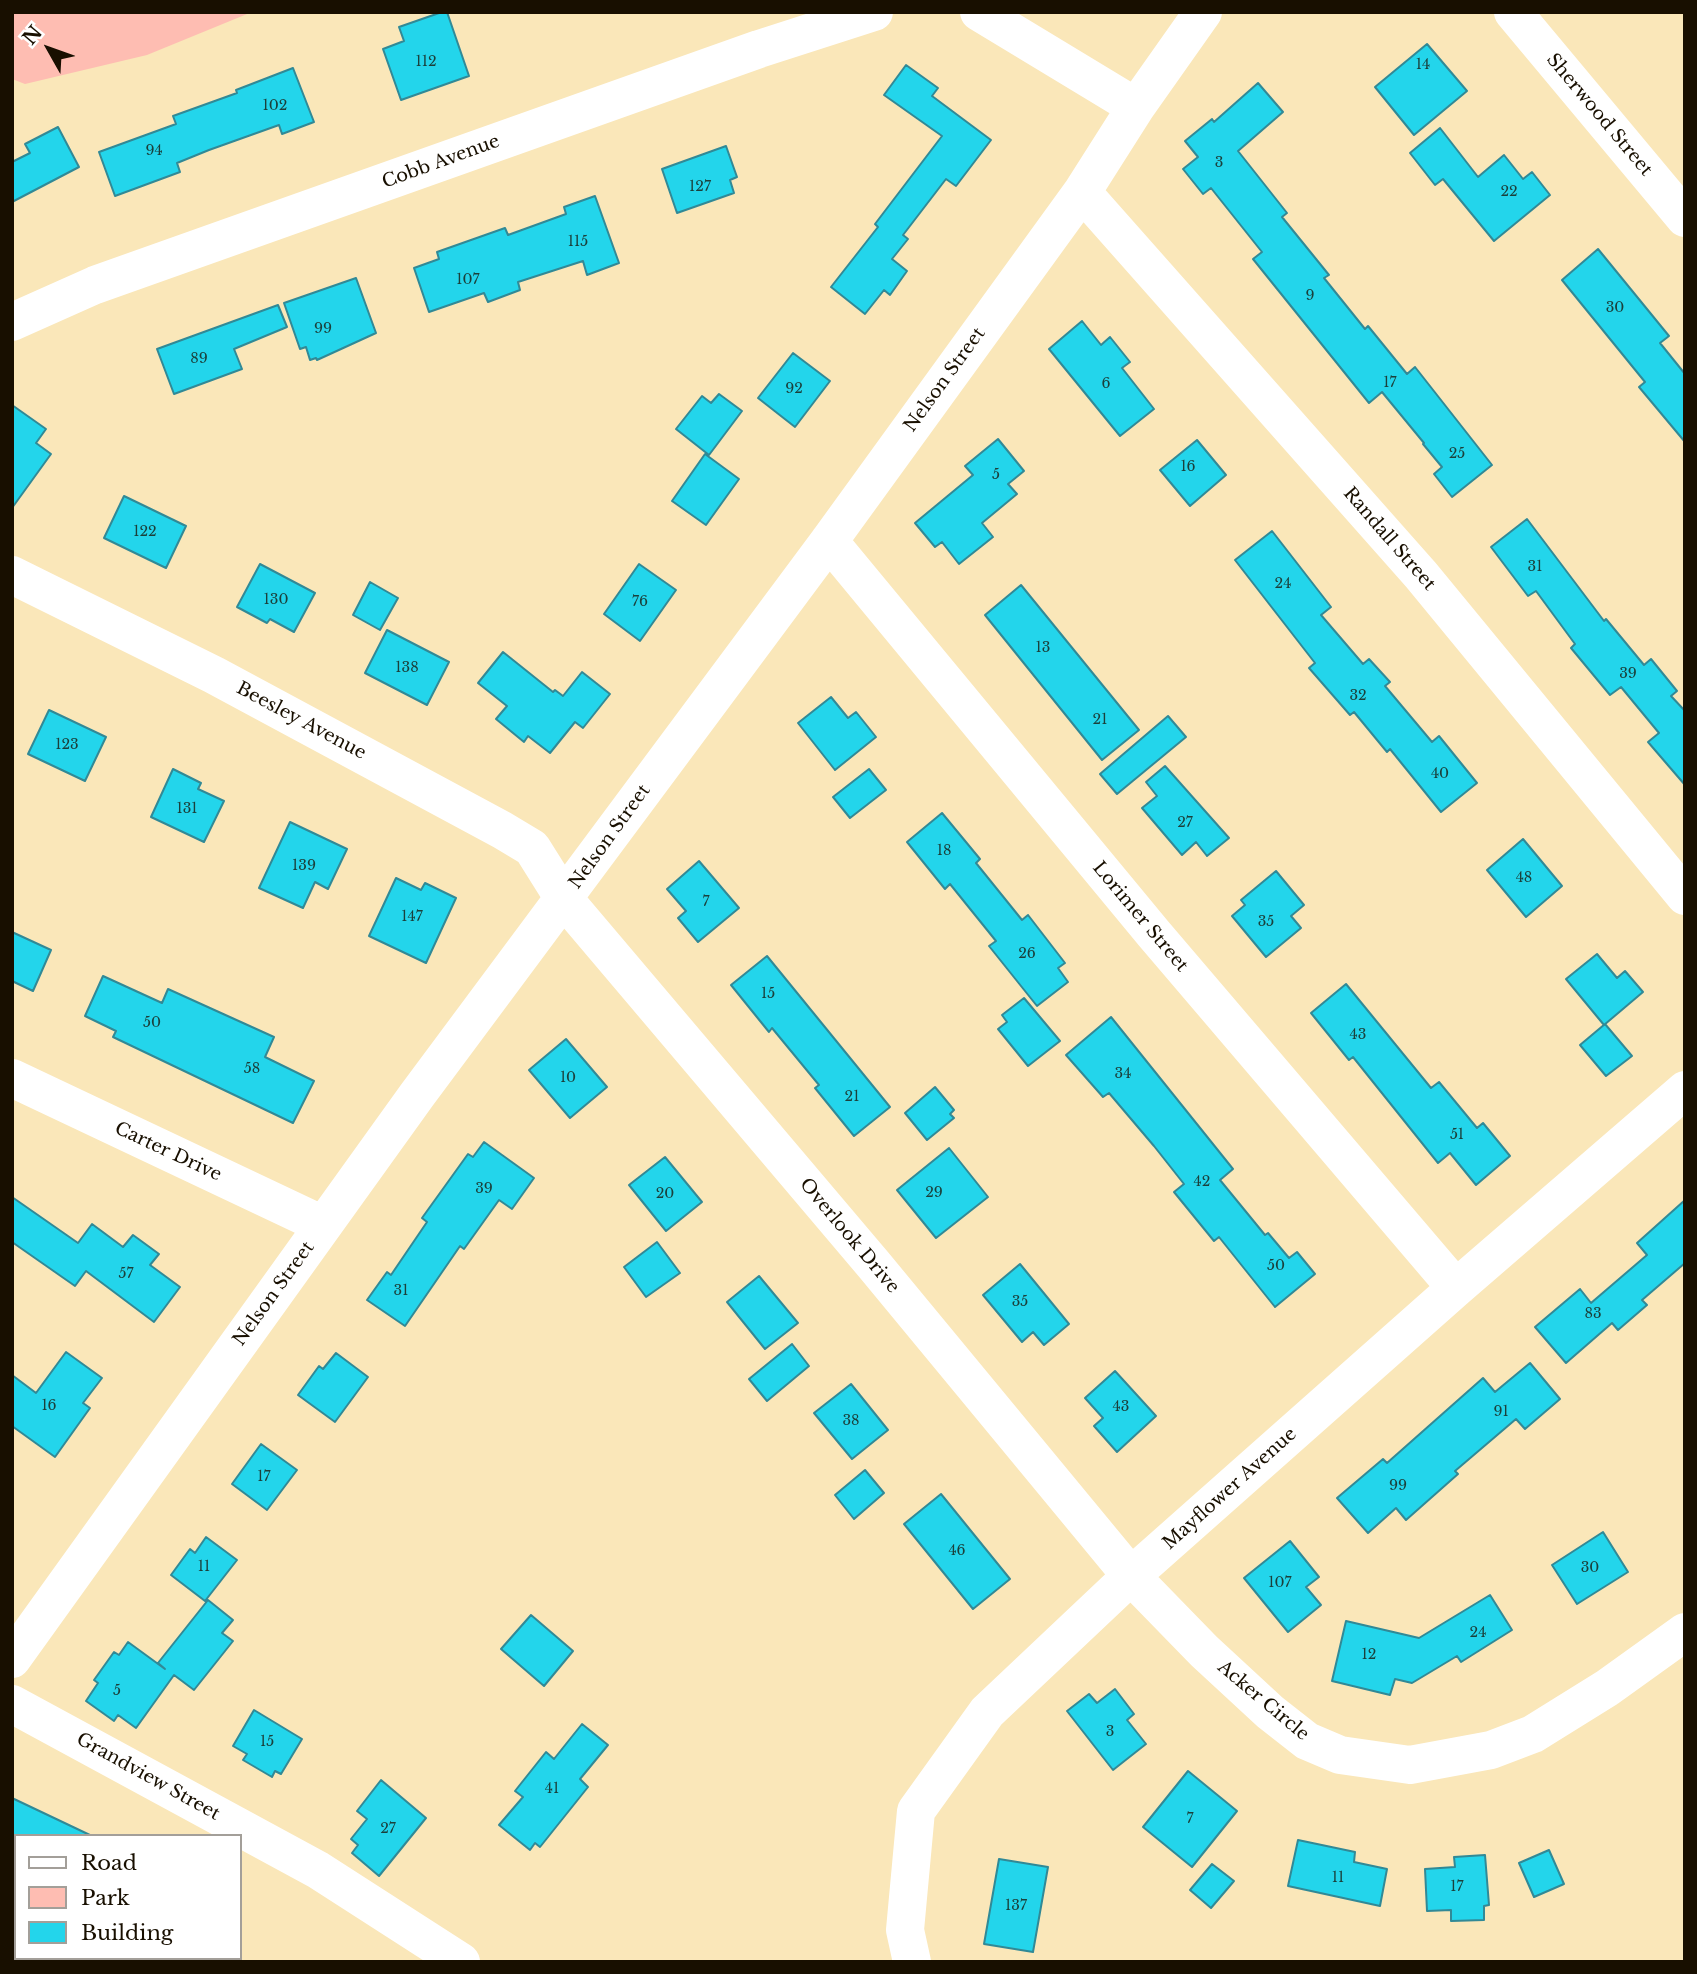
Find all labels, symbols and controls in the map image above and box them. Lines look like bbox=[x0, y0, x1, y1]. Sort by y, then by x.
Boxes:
north arrow bbox=[14, 14, 84, 84]
text: N bbox=[18, 21, 47, 49]
street label: Sherwood Street bbox=[1542, 49, 1656, 181]
house number: 112 bbox=[415, 54, 437, 70]
house number: 14 bbox=[1416, 57, 1430, 73]
house number: 102 bbox=[263, 98, 287, 114]
street label: Cobb Avenue bbox=[379, 131, 503, 193]
house number: 94 bbox=[145, 143, 163, 159]
house number: 3 bbox=[1215, 155, 1223, 171]
house number: 127 bbox=[689, 179, 711, 195]
house number: 22 bbox=[1500, 184, 1518, 200]
house number: 115 bbox=[568, 234, 588, 250]
house number: 107 bbox=[456, 272, 480, 288]
house number: 9 bbox=[1305, 288, 1315, 304]
house number: 30 bbox=[1606, 300, 1624, 316]
house number: 99 bbox=[314, 321, 332, 337]
street label: Nelson Street bbox=[900, 324, 990, 436]
house number: 89 bbox=[190, 351, 208, 367]
house number: 17 bbox=[1383, 375, 1397, 391]
house number: 6 bbox=[1101, 376, 1111, 392]
house number: 92 bbox=[785, 381, 803, 397]
house number: 25 bbox=[1449, 446, 1465, 462]
house number: 16 bbox=[1180, 459, 1196, 475]
house number: 5 bbox=[992, 467, 1000, 483]
street label: Randall Street bbox=[1338, 483, 1440, 595]
house number: 122 bbox=[133, 524, 157, 540]
house number: 31 bbox=[1528, 559, 1542, 575]
house number: 24 bbox=[1275, 576, 1291, 592]
house number: 130 bbox=[264, 592, 288, 608]
house number: 76 bbox=[632, 594, 648, 610]
house number: 13 bbox=[1036, 640, 1050, 656]
house number: 138 bbox=[395, 660, 419, 676]
house number: 39 bbox=[1619, 666, 1637, 682]
street label: Beesley Avenue bbox=[232, 678, 370, 764]
house number: 32 bbox=[1349, 688, 1367, 704]
house number: 21 bbox=[1093, 712, 1107, 728]
house number: 123 bbox=[55, 737, 79, 753]
house number: 40 bbox=[1431, 766, 1449, 782]
street label: Nelson Street bbox=[565, 781, 655, 893]
house number: 131 bbox=[176, 801, 198, 817]
house number: 27 bbox=[1177, 815, 1193, 831]
house number: 18 bbox=[937, 843, 951, 859]
house number: 139 bbox=[292, 858, 316, 874]
street label: Lorimer Street bbox=[1088, 858, 1192, 976]
house number: 48 bbox=[1516, 870, 1532, 886]
house number: 7 bbox=[702, 894, 710, 910]
house number: 147 bbox=[401, 909, 423, 925]
house number: 35 bbox=[1258, 914, 1274, 930]
house number: 26 bbox=[1018, 946, 1036, 962]
house number: 15 bbox=[761, 986, 775, 1002]
house number: 50 bbox=[143, 1015, 161, 1031]
house number: 43 bbox=[1350, 1027, 1366, 1043]
house number: 58 bbox=[244, 1061, 260, 1077]
house number: 34 bbox=[1115, 1066, 1131, 1082]
house number: 10 bbox=[560, 1070, 576, 1086]
house number: 21 bbox=[845, 1089, 859, 1105]
street label: Carter Drive bbox=[111, 1118, 225, 1186]
house number: 51 bbox=[1450, 1127, 1464, 1143]
street label: Overlook Drive bbox=[795, 1174, 903, 1298]
house number: 42 bbox=[1194, 1174, 1210, 1190]
house number: 39 bbox=[475, 1181, 493, 1197]
house number: 29 bbox=[925, 1185, 943, 1201]
house number: 20 bbox=[656, 1186, 674, 1202]
street label: Nelson Street bbox=[229, 1238, 319, 1350]
house number: 50 bbox=[1267, 1258, 1285, 1274]
house number: 57 bbox=[119, 1266, 133, 1282]
house number: 31 bbox=[394, 1283, 408, 1299]
house number: 35 bbox=[1012, 1294, 1028, 1310]
house number: 83 bbox=[1584, 1306, 1602, 1322]
house number: 16 bbox=[41, 1398, 57, 1414]
house number: 43 bbox=[1113, 1399, 1129, 1415]
house number: 91 bbox=[1493, 1404, 1509, 1420]
house number: 38 bbox=[842, 1413, 860, 1429]
street label: Mayflower Avenue bbox=[1159, 1423, 1301, 1555]
house number: 17 bbox=[257, 1469, 271, 1485]
house number: 99 bbox=[1389, 1478, 1407, 1494]
house number: 46 bbox=[948, 1543, 966, 1559]
house number: 11 bbox=[198, 1559, 210, 1575]
house number: 30 bbox=[1581, 1560, 1599, 1576]
house number: 107 bbox=[1268, 1575, 1292, 1591]
house number: 24 bbox=[1470, 1625, 1486, 1641]
house number: 12 bbox=[1362, 1647, 1376, 1663]
street label: Acker Circle bbox=[1213, 1657, 1313, 1745]
house number: 5 bbox=[113, 1683, 121, 1699]
house number: 3 bbox=[1106, 1724, 1114, 1740]
street label: Grandview Street bbox=[73, 1729, 223, 1825]
house number: 15 bbox=[260, 1734, 274, 1750]
house number: 41 bbox=[545, 1781, 559, 1797]
house number: 7 bbox=[1186, 1811, 1194, 1827]
house number: 27 bbox=[380, 1821, 396, 1837]
legend bbox=[14, 1834, 242, 1960]
text: Road bbox=[81, 1850, 137, 1876]
house number: 11 bbox=[1332, 1870, 1344, 1886]
house number: 17 bbox=[1450, 1879, 1464, 1895]
text: Park bbox=[81, 1885, 130, 1911]
house number: 137 bbox=[1005, 1898, 1027, 1914]
text: Building bbox=[81, 1920, 173, 1946]

